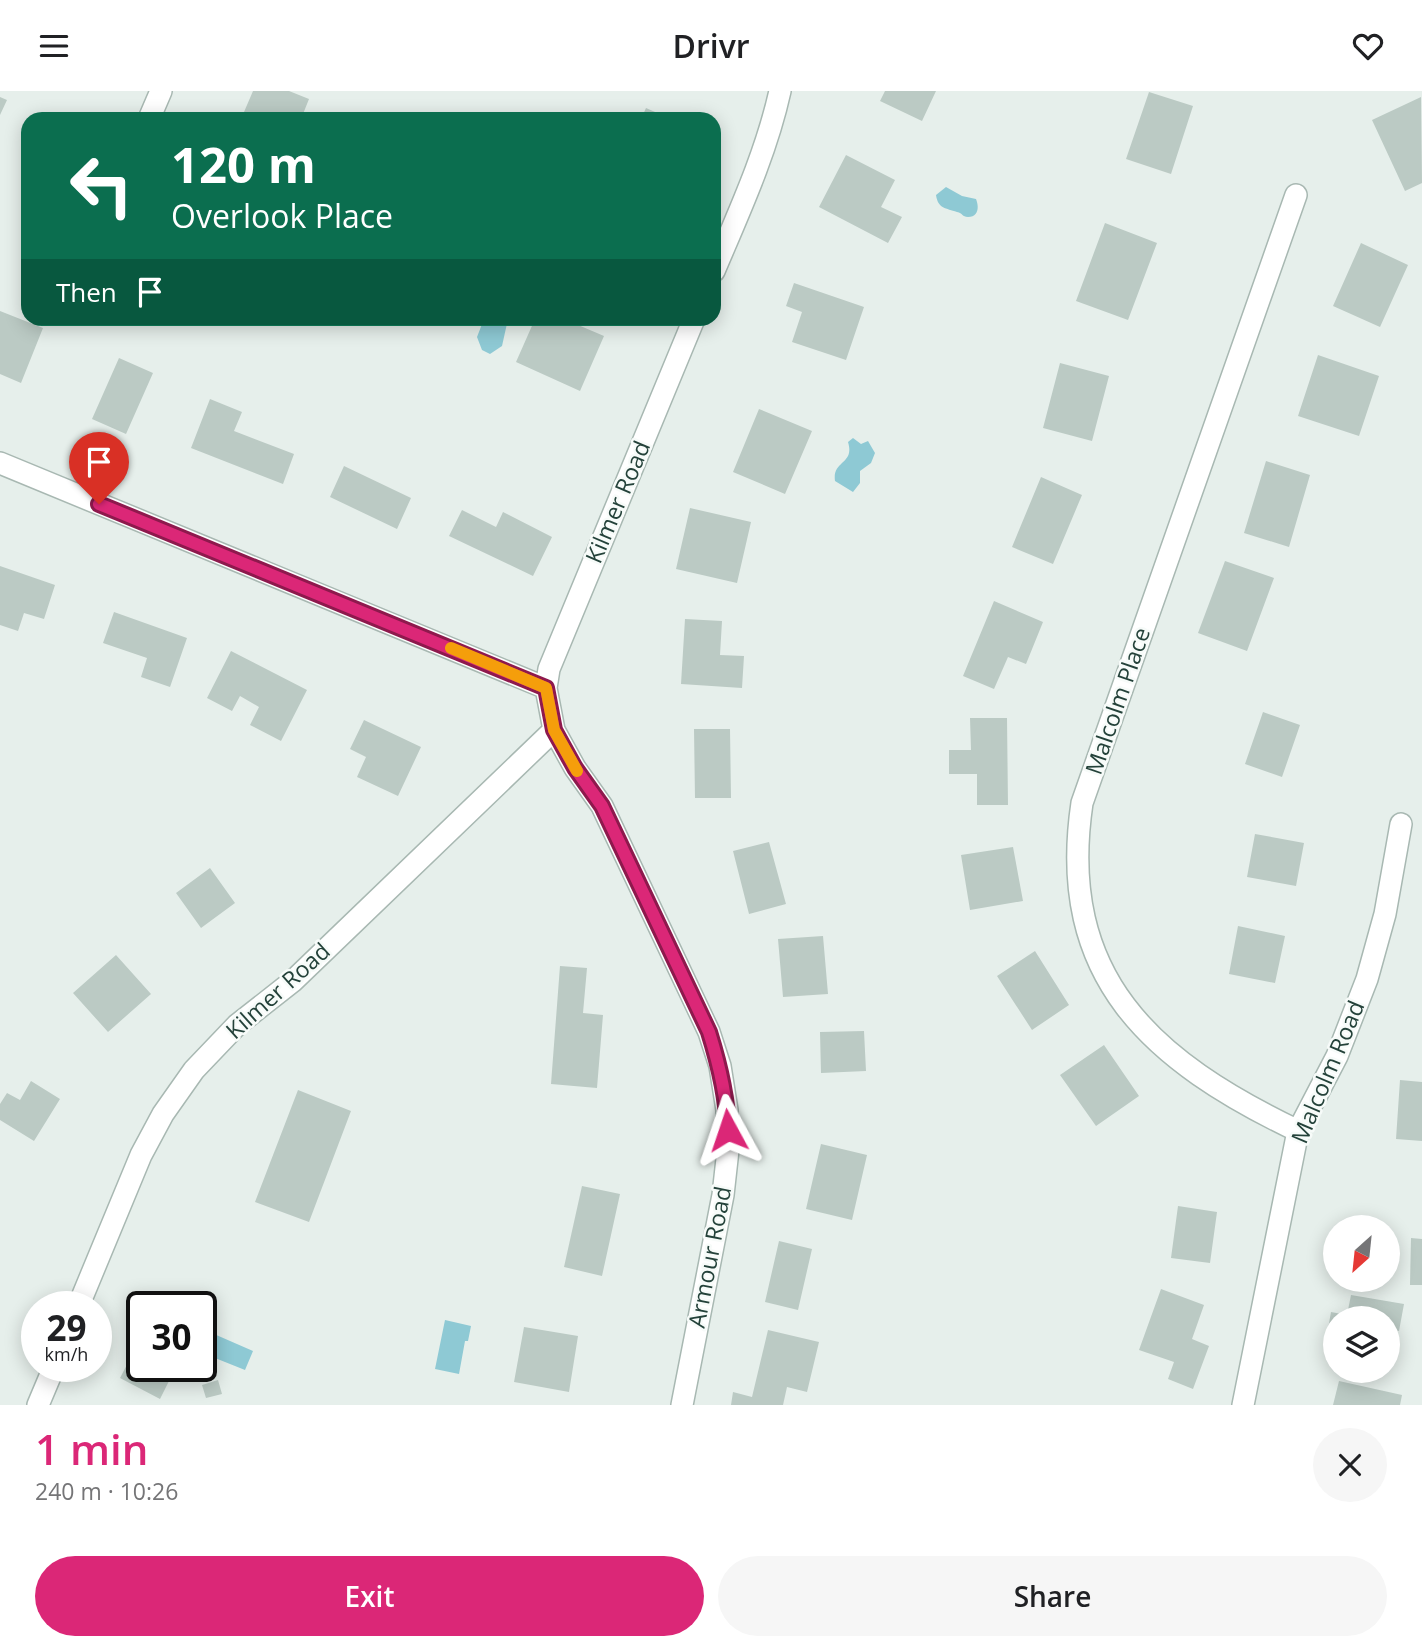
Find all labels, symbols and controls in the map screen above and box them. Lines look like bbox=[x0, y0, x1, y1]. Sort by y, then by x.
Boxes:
text: Drivr bbox=[672, 24, 750, 67]
icon: menu bbox=[35, 27, 73, 65]
icon: heart bbox=[1349, 27, 1387, 65]
text: 120 m bbox=[171, 131, 316, 197]
icon: left bbox=[56, 140, 147, 231]
text: Overlook Place bbox=[171, 194, 393, 237]
icon: arrive bbox=[131, 273, 169, 311]
text: Then bbox=[56, 274, 117, 310]
pin bbox=[69, 432, 129, 504]
street label: Kilmer Road bbox=[577, 435, 657, 568]
icon: arrive bbox=[80, 443, 118, 481]
street label: Malcolm Place bbox=[1077, 623, 1157, 778]
street label: Kilmer Road bbox=[218, 935, 336, 1046]
street label: Malcolm Road bbox=[1283, 995, 1372, 1148]
position arrow bbox=[691, 1093, 765, 1167]
street label: Armour Road bbox=[680, 1183, 738, 1330]
north arrow bbox=[1323, 1215, 1400, 1291]
map controls bbox=[1323, 1215, 1400, 1383]
speed limit sign: 30 bbox=[126, 1291, 217, 1382]
text: 29 bbox=[46, 1304, 87, 1351]
button: layers bbox=[1323, 1306, 1400, 1383]
text: km/h bbox=[45, 1342, 88, 1366]
text: 1 min bbox=[35, 1420, 148, 1477]
button: close bbox=[1313, 1428, 1387, 1502]
text: 240 m · 10:26 bbox=[35, 1475, 178, 1507]
button: Exit bbox=[35, 1556, 704, 1636]
button: Share bbox=[718, 1556, 1387, 1636]

